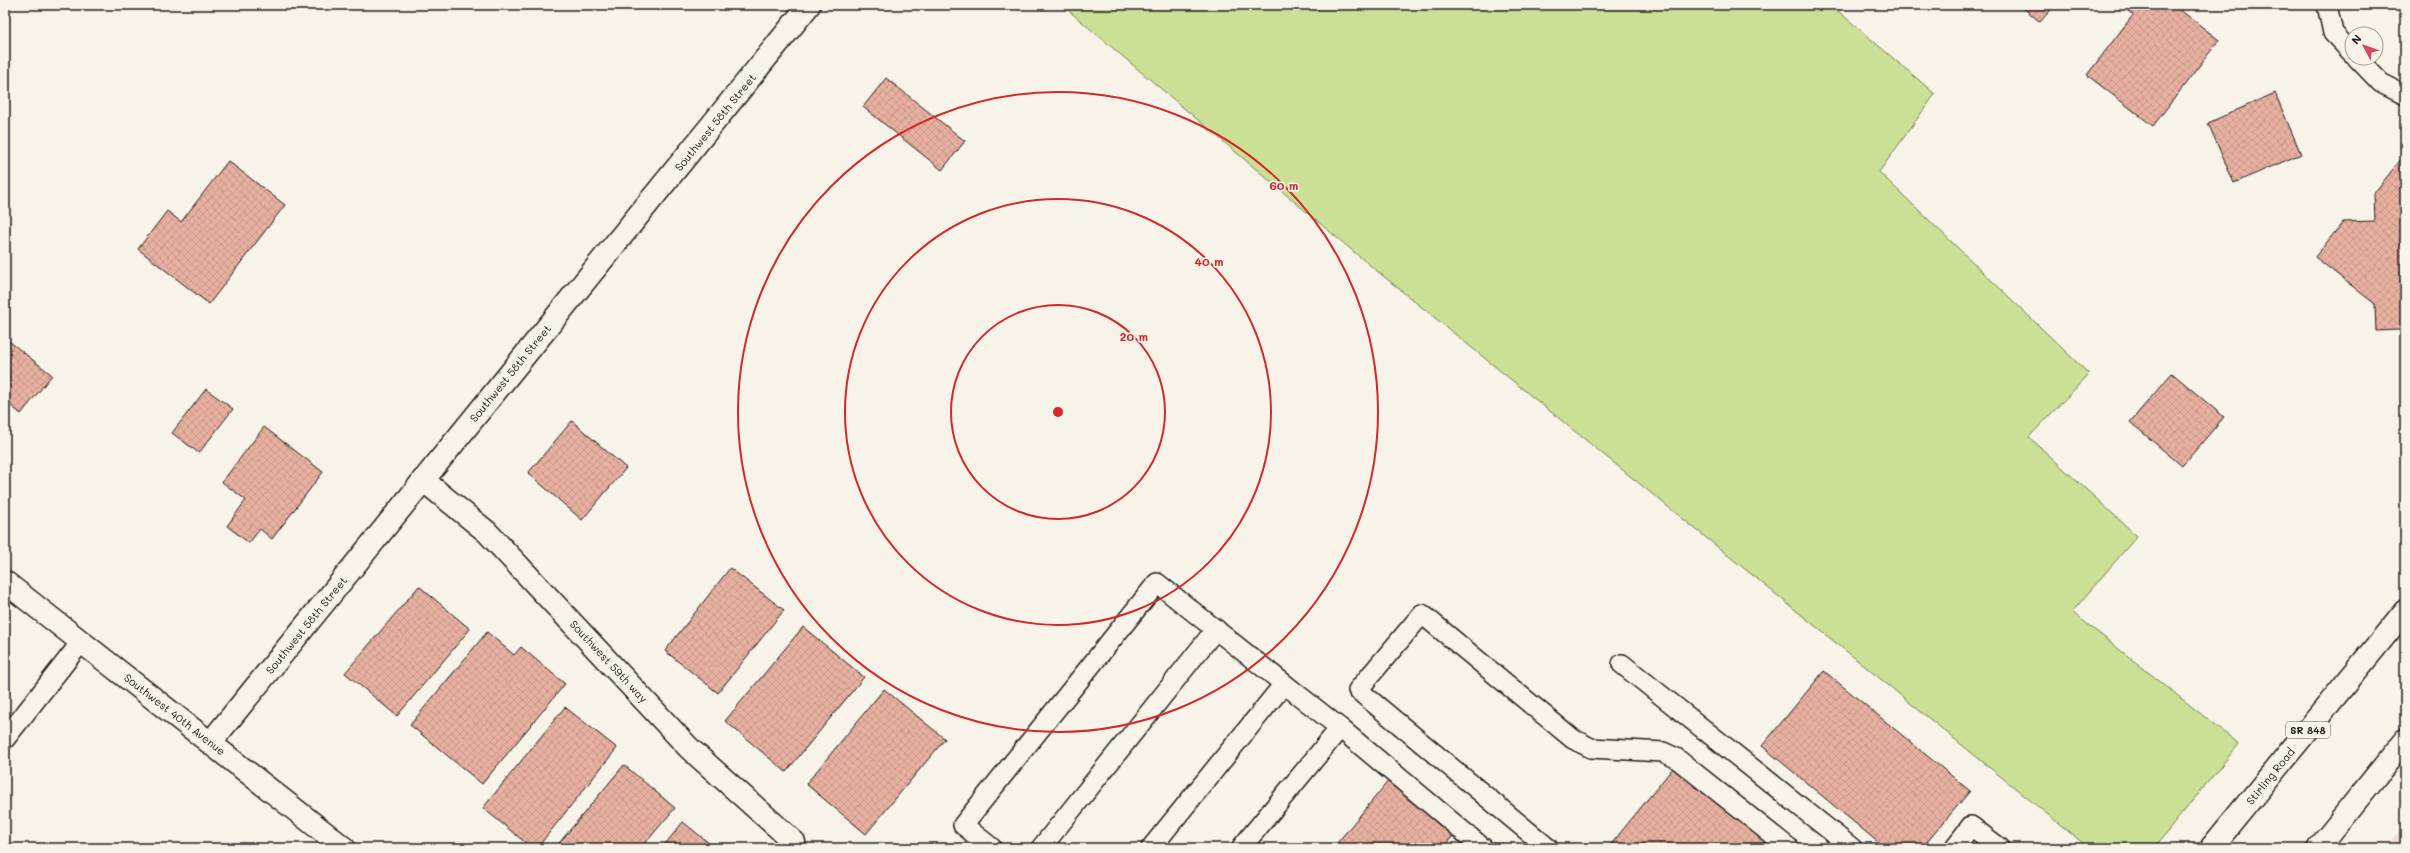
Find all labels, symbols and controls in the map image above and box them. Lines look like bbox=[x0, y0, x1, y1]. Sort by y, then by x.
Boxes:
north arrow bbox=[2344, 26, 2384, 66]
text: N bbox=[2348, 31, 2364, 47]
street label: Southwest 58th Street bbox=[671, 70, 759, 174]
text: 60 m bbox=[1270, 177, 1298, 193]
text: 40 m bbox=[1194, 253, 1224, 269]
street label: Southwest 58th Street bbox=[466, 321, 554, 425]
text: 20 m bbox=[1120, 328, 1148, 344]
centre of rings bbox=[1051, 405, 1065, 419]
street label: Southwest 58th Street bbox=[262, 573, 350, 677]
street label: Southwest 59th way bbox=[567, 617, 651, 706]
street label: Southwest 40th Avenue bbox=[121, 670, 229, 758]
road number: SR 848 bbox=[2286, 722, 2330, 738]
street label: Stirling Road bbox=[2242, 744, 2298, 808]

